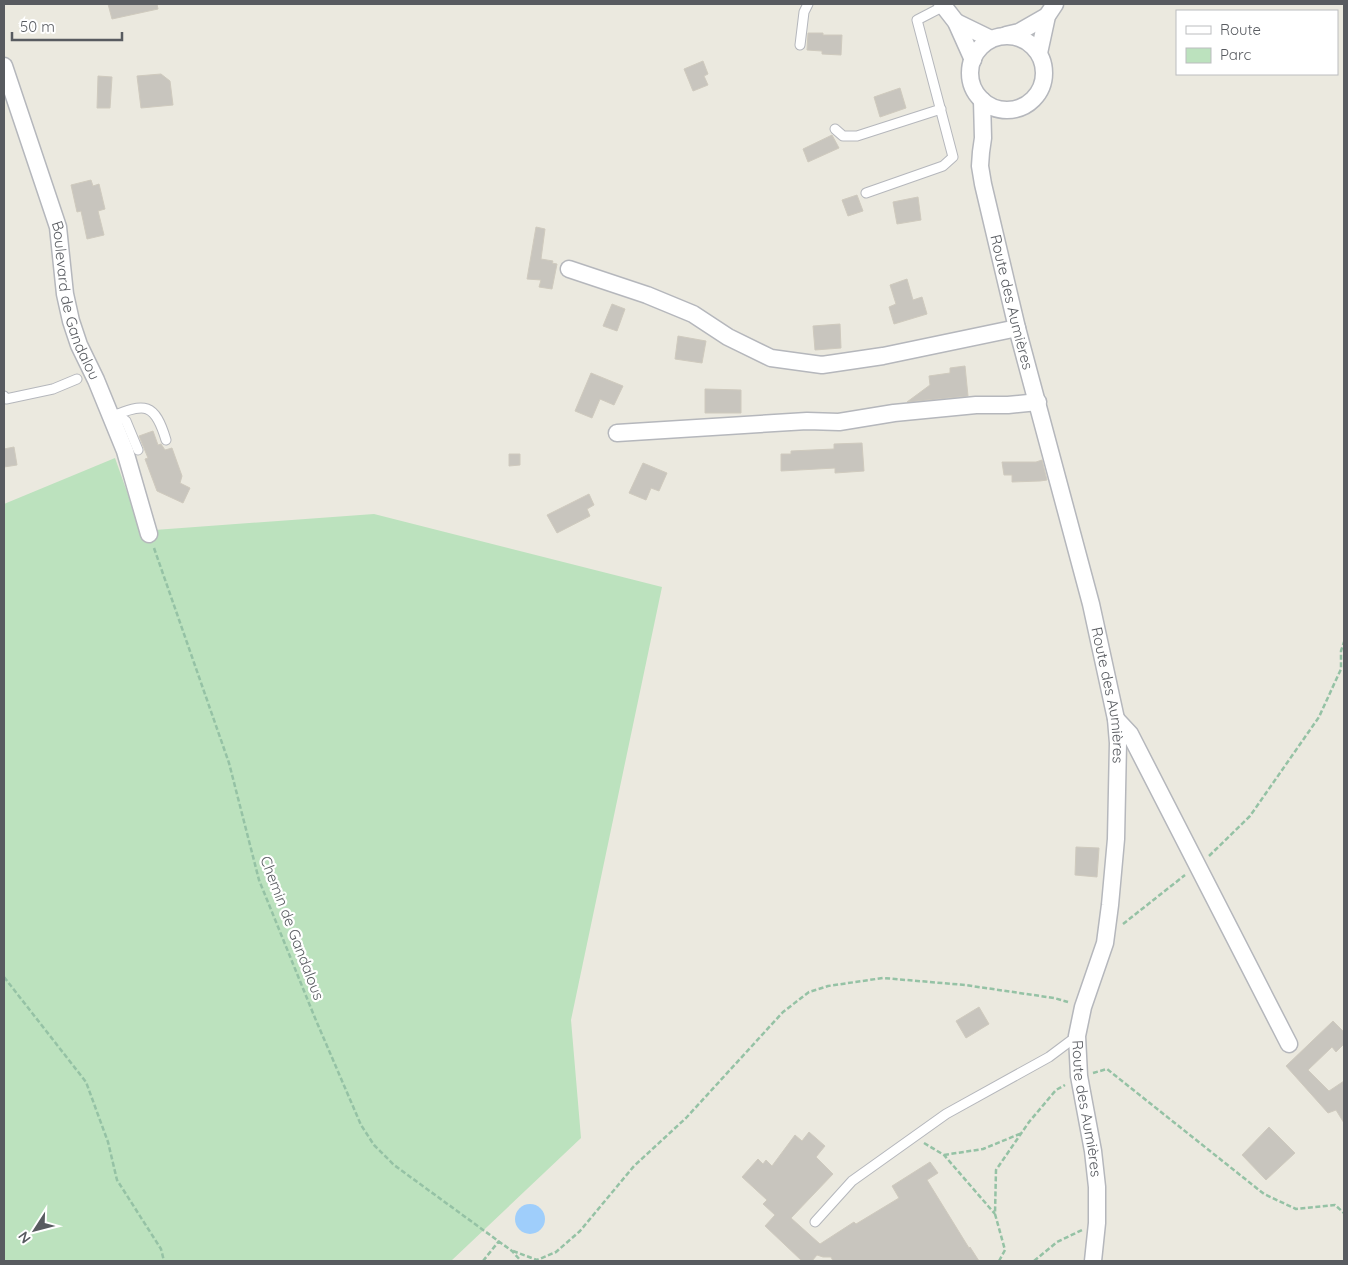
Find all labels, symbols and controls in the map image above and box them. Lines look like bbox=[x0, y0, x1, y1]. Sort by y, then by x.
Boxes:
scale bar bbox=[12, 10, 122, 42]
legend bbox=[1176, 10, 1338, 75]
text: 50 m bbox=[20, 17, 55, 36]
text: Route bbox=[1220, 20, 1261, 39]
text: Parc bbox=[1220, 45, 1251, 64]
street label: Boulevard de Gandalou bbox=[48, 218, 105, 383]
street label: Route des Aumières bbox=[986, 233, 1038, 372]
street label: Route des Aumières bbox=[1087, 625, 1128, 763]
street label: Chemin de Gandalous bbox=[256, 853, 329, 1002]
street label: Route des Aumières bbox=[1068, 1039, 1106, 1178]
north arrow bbox=[10, 1205, 60, 1255]
text: N bbox=[14, 1228, 35, 1247]

